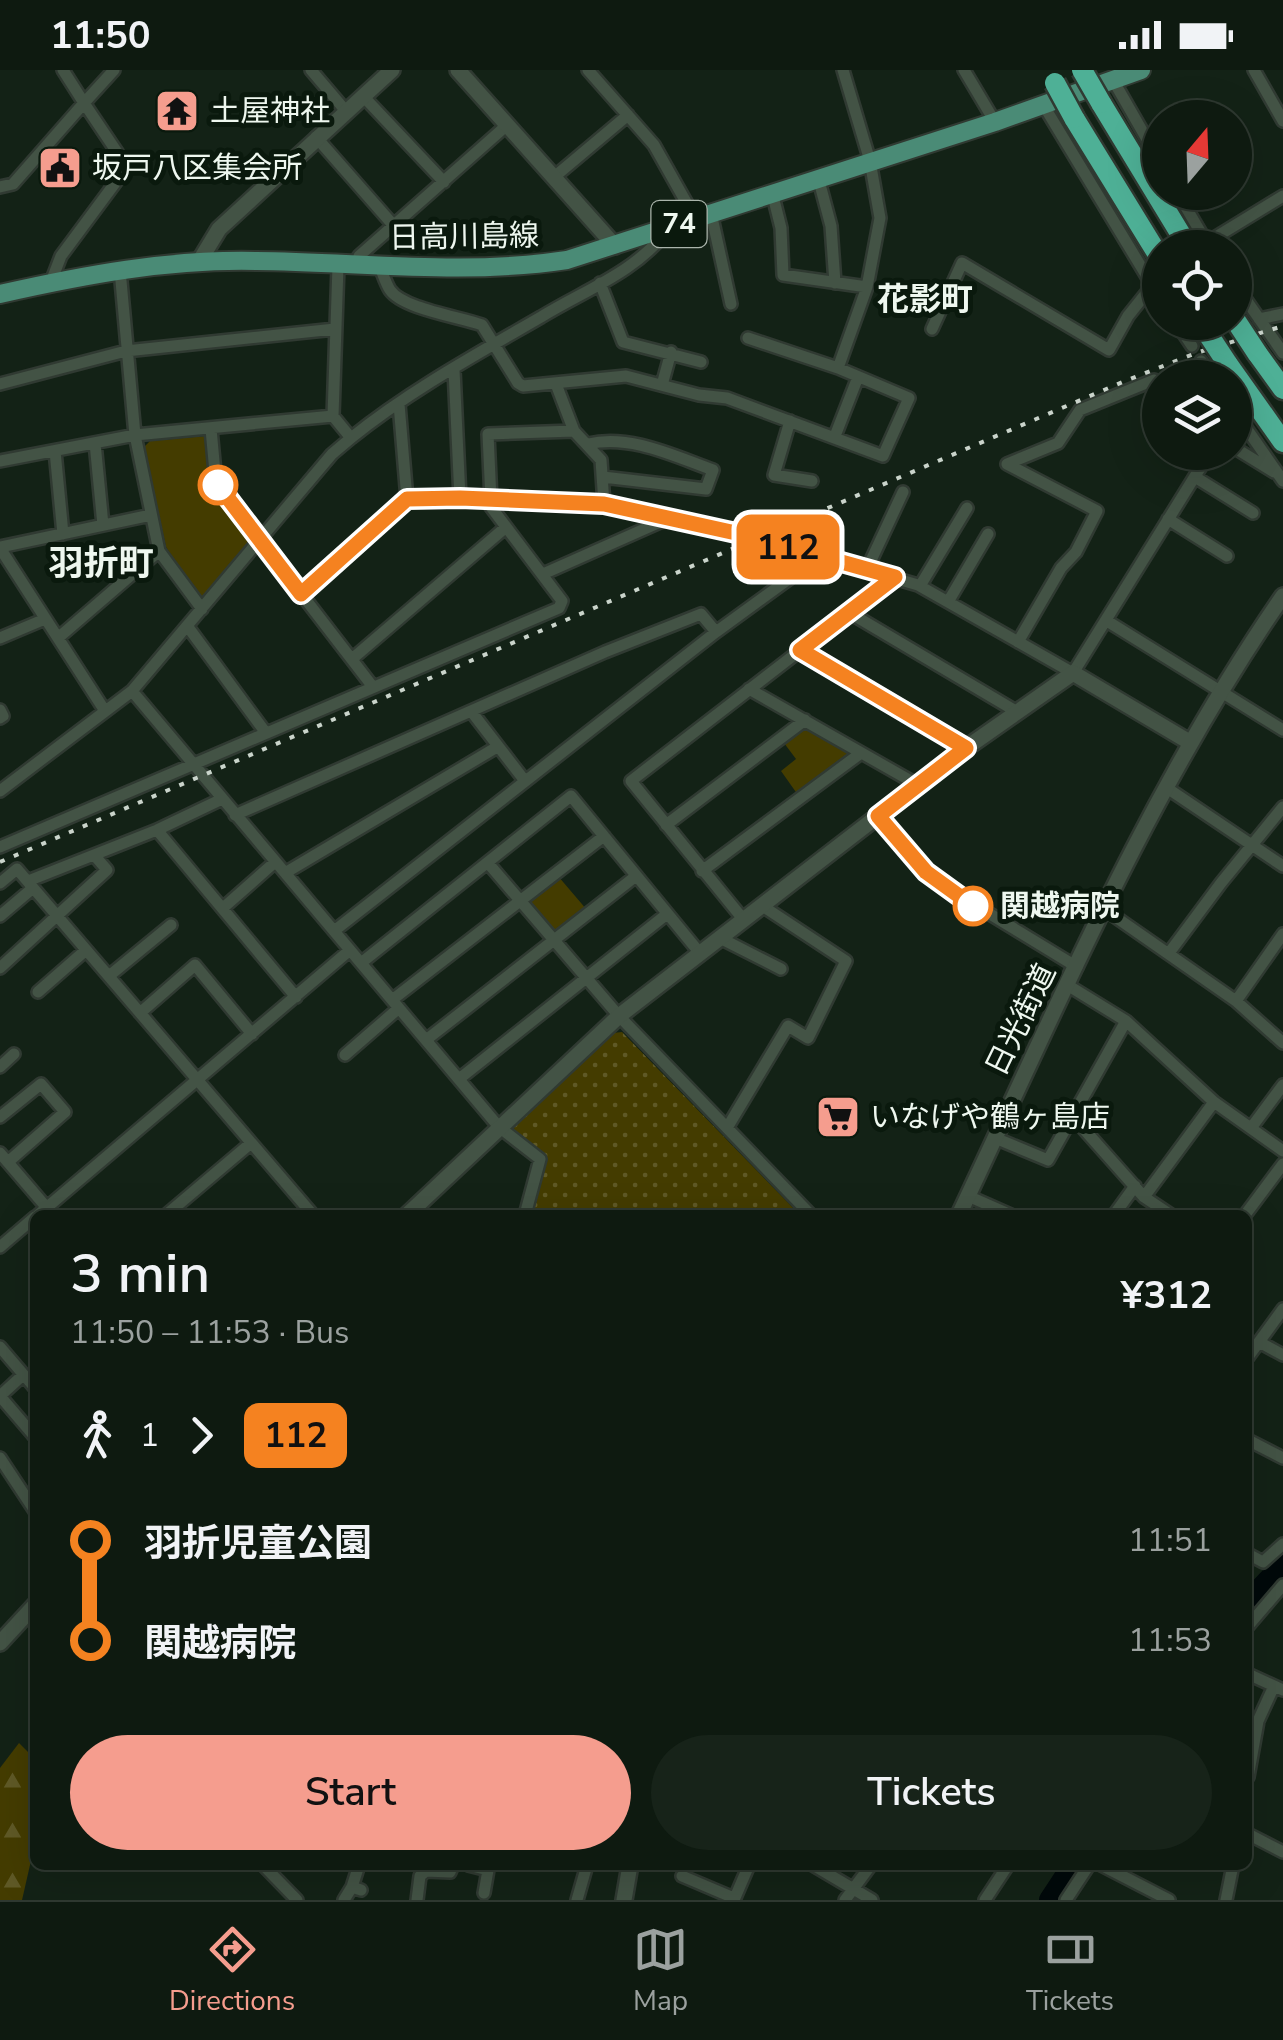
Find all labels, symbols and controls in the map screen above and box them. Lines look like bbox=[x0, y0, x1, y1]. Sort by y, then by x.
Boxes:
text: 11:50 bbox=[50, 10, 151, 61]
temple icon: 土屋神社 bbox=[154, 88, 200, 134]
place label: 土屋神社 bbox=[210, 91, 330, 132]
north arrow bbox=[1142, 100, 1252, 210]
map controls bbox=[1142, 100, 1252, 470]
public building icon: 坂戸八区集会所 bbox=[37, 145, 83, 191]
place label: 坂戸八区集会所 bbox=[92, 148, 302, 189]
road number: 74 bbox=[652, 201, 706, 247]
street label: 日高川島線 bbox=[389, 215, 539, 259]
button: locate bbox=[1142, 230, 1252, 340]
district label: 花影町 bbox=[877, 278, 973, 321]
button: layers bbox=[1142, 360, 1252, 470]
unlabelled marker bbox=[199, 466, 237, 504]
line badge: 112 bbox=[730, 514, 846, 580]
text: 112 bbox=[756, 524, 820, 571]
district label: 羽折町 bbox=[48, 540, 154, 587]
place label: 関越病院 bbox=[1000, 886, 1120, 927]
marker: 関越病院 bbox=[954, 887, 992, 925]
street label: 日光街道 bbox=[976, 957, 1066, 1083]
supermarket icon: いなげや鶴ヶ島店 bbox=[815, 1094, 861, 1140]
place label: いなげや鶴ヶ島店 bbox=[870, 1097, 1110, 1138]
text: 3 min bbox=[70, 1236, 210, 1311]
text: ¥312 bbox=[1121, 1270, 1212, 1321]
text: 11:50 – 11:53 · Bus bbox=[70, 1311, 349, 1354]
icon: walk bbox=[70, 1408, 125, 1463]
icon: forward bbox=[174, 1408, 229, 1463]
text: 112 bbox=[264, 1412, 327, 1459]
text: 1 bbox=[140, 1414, 159, 1457]
text: 羽折児童公園 bbox=[144, 1518, 372, 1569]
text: 11:51 bbox=[1128, 1519, 1212, 1562]
text: 関越病院 bbox=[144, 1618, 296, 1669]
text: 11:53 bbox=[1128, 1619, 1212, 1662]
button: Start bbox=[70, 1735, 631, 1850]
button: Tickets bbox=[651, 1735, 1212, 1850]
tab: Directions bbox=[169, 1922, 295, 2020]
tab: Map bbox=[633, 1922, 688, 2020]
tab: Tickets bbox=[1026, 1922, 1114, 2020]

